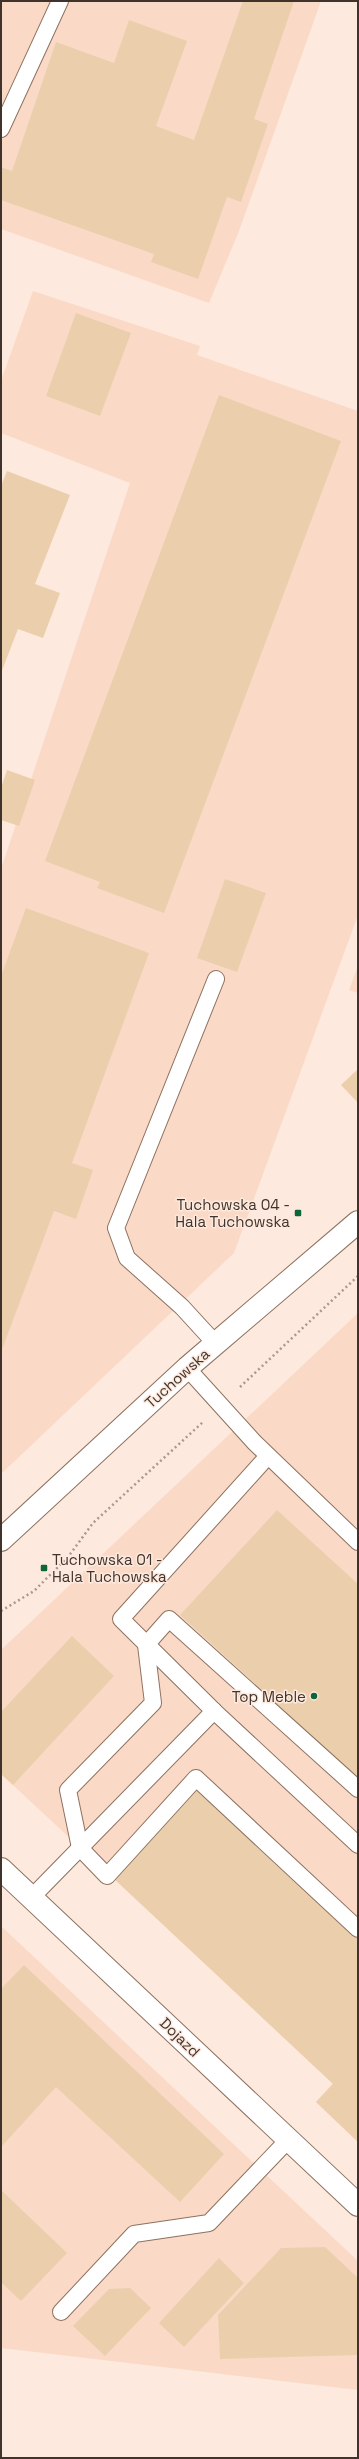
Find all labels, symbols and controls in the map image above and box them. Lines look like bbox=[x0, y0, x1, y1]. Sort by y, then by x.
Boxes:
place label: Tuchowska 04 - Hala Tuchowska bbox=[175, 1195, 290, 1231]
marker: Tuchowska 04 - Hala Tuchowska bbox=[293, 1208, 303, 1218]
street label: Tuchowska bbox=[141, 1344, 214, 1412]
place label: Tuchowska 01 - Hala Tuchowska bbox=[52, 1550, 167, 1586]
marker: Tuchowska 01 - Hala Tuchowska bbox=[39, 1563, 49, 1573]
place label: Top Meble bbox=[232, 1687, 306, 1706]
marker: Top Meble bbox=[309, 1691, 319, 1701]
street label: Dojazd bbox=[156, 2013, 204, 2061]

